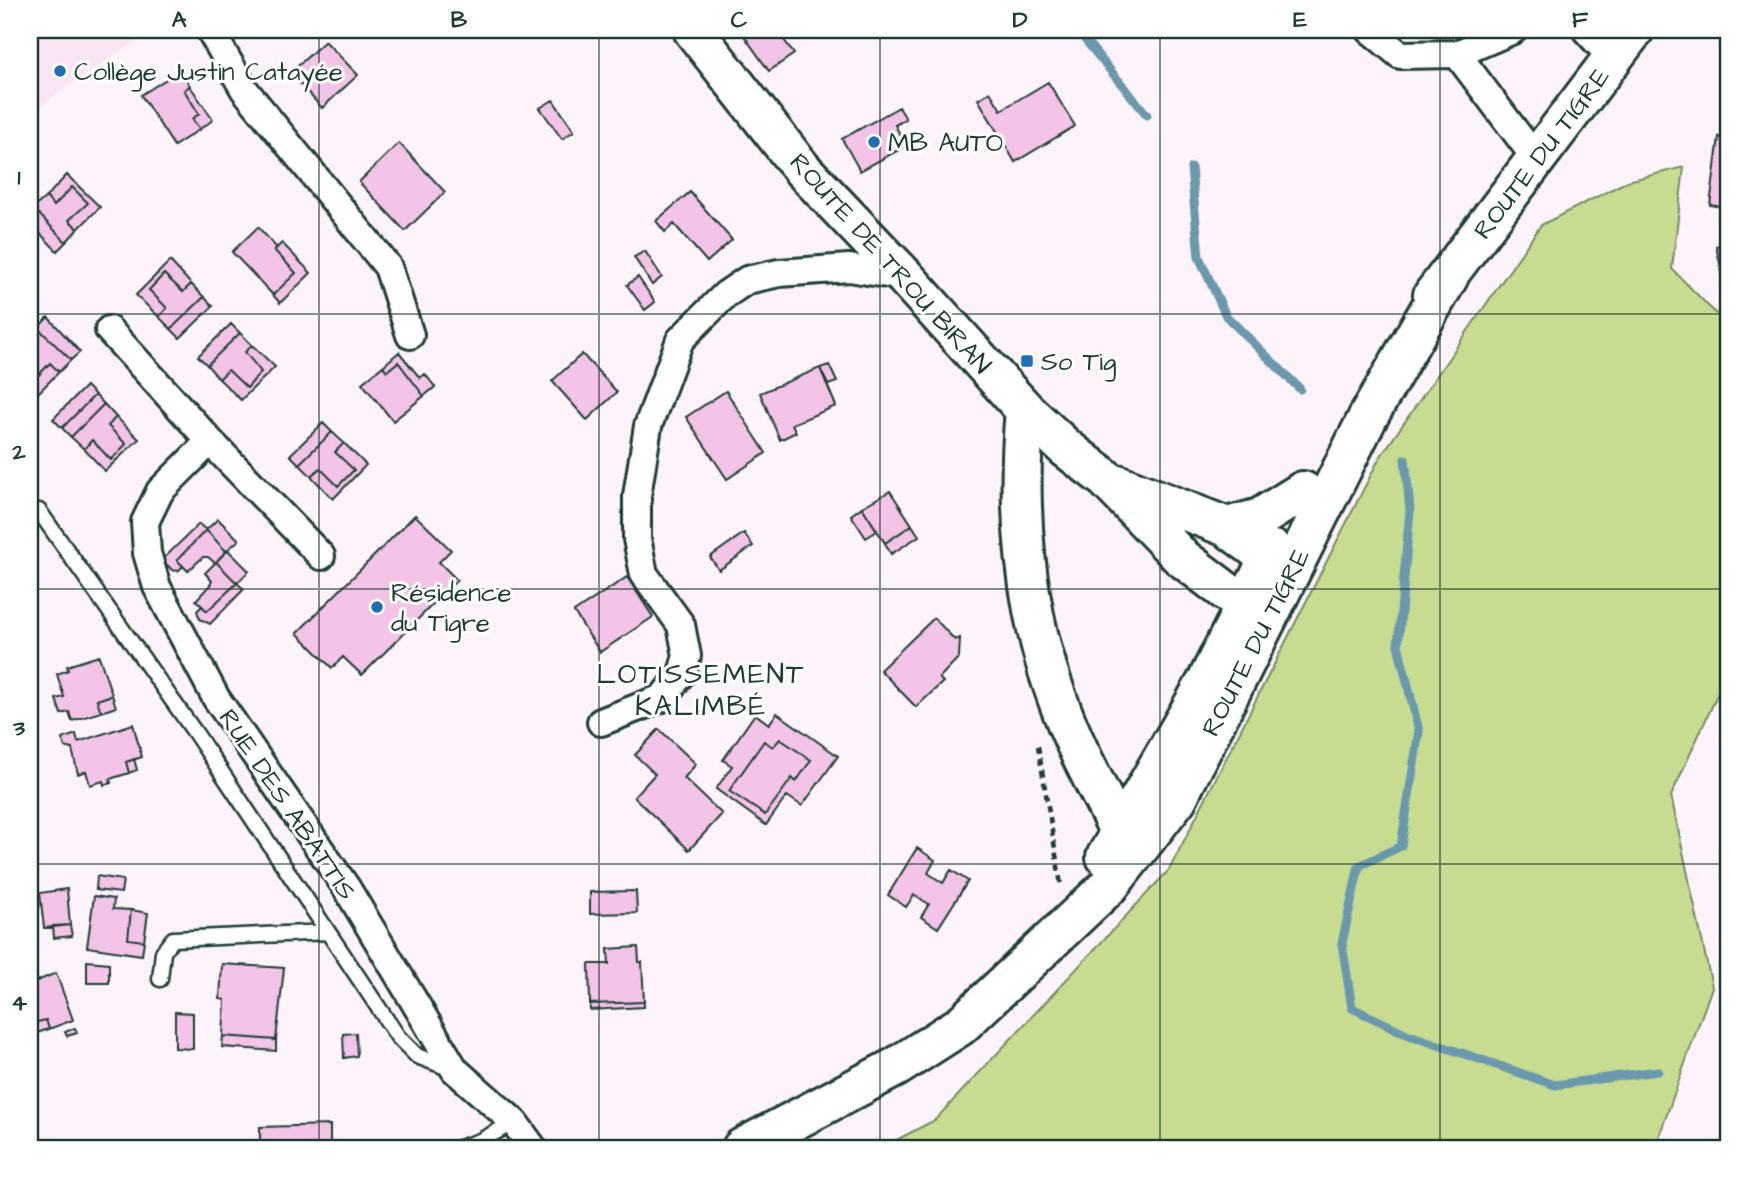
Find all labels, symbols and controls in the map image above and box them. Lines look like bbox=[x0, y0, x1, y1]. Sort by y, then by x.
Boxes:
text: A bbox=[172, 4, 187, 36]
text: B bbox=[451, 4, 468, 36]
text: C bbox=[731, 4, 748, 36]
text: D bbox=[1013, 4, 1028, 36]
text: E bbox=[1293, 4, 1307, 36]
text: F bbox=[1572, 4, 1589, 36]
place label: Collège Justin Catayée bbox=[74, 54, 343, 92]
street label: ROUTE DU TIGRE bbox=[1465, 60, 1618, 247]
marker: Collège Justin Catayée bbox=[52, 63, 68, 79]
place label: MB AUTO bbox=[888, 125, 1003, 161]
marker: MB AUTO bbox=[866, 134, 882, 150]
street label: ROUTE DE TROU BIRAN bbox=[781, 145, 999, 382]
text: 1 bbox=[18, 161, 21, 193]
place label: So Tig bbox=[1041, 344, 1116, 382]
marker: So Tig bbox=[1019, 353, 1035, 369]
text: 2 bbox=[11, 436, 26, 468]
street label: ROUTE DU TIGRE bbox=[1193, 542, 1319, 743]
place label: Résidence du Tigre bbox=[391, 575, 512, 643]
marker: Résidence du Tigre bbox=[369, 599, 385, 615]
district label: LOTISSEMENT KALIMBÉ bbox=[596, 655, 806, 726]
street label: RUE DES ABATTIS bbox=[210, 702, 364, 907]
text: 3 bbox=[12, 712, 25, 744]
text: 4 bbox=[11, 987, 27, 1019]

